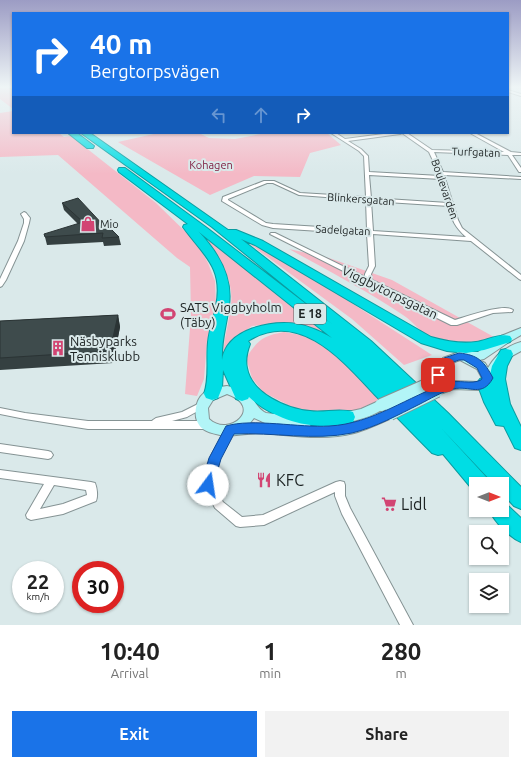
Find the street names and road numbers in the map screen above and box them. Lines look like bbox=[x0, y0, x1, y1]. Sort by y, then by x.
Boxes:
street label: Turfgatan bbox=[451, 145, 501, 159]
street label: Boulevarden bbox=[429, 157, 461, 221]
street label: Blinkersgatan bbox=[327, 191, 395, 207]
street label: Sadelgatan bbox=[315, 223, 371, 237]
street label: Viggbytorpsgatan bbox=[340, 263, 440, 321]
road number: E 18 bbox=[294, 304, 326, 324]

